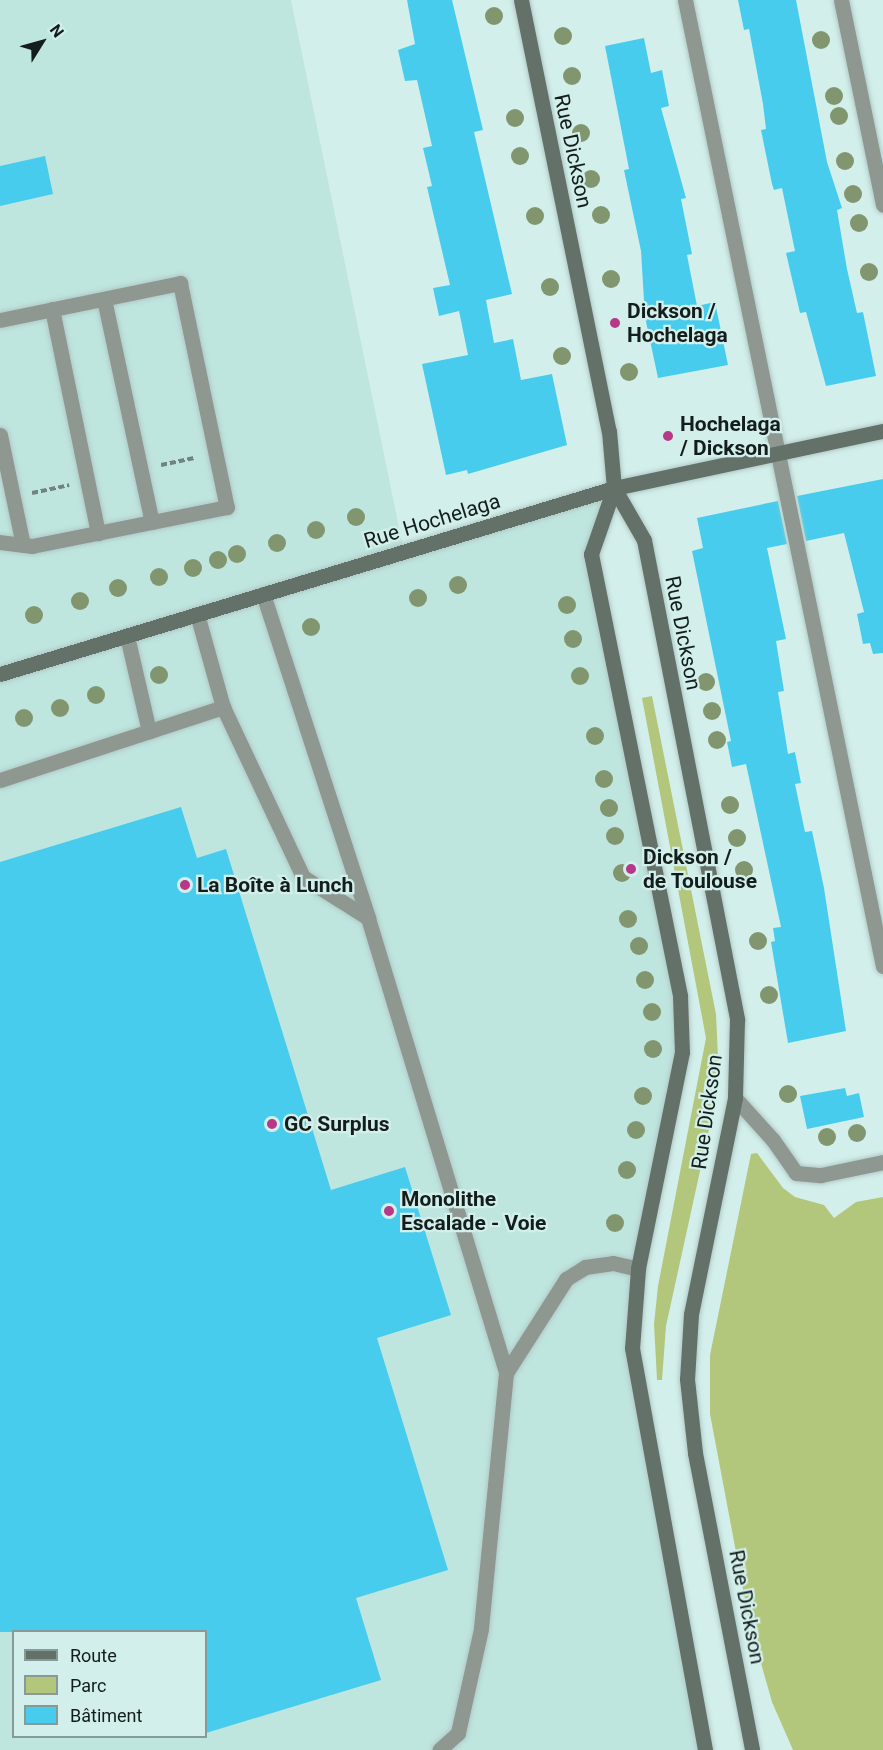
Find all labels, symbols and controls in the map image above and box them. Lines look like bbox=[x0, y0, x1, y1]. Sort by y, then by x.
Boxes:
north arrow bbox=[12, 12, 72, 72]
text: N bbox=[46, 21, 68, 41]
street label: Rue Dickson bbox=[549, 92, 597, 210]
place label: Dickson / Hochelaga bbox=[627, 298, 728, 348]
marker: Dickson / Hochelaga bbox=[608, 316, 622, 330]
place label: Hochelaga / Dickson bbox=[680, 411, 781, 461]
marker: Hochelaga / Dickson bbox=[661, 429, 675, 443]
street label: Rue Hochelaga bbox=[361, 488, 503, 554]
street label: Rue Dickson bbox=[660, 574, 706, 692]
place label: Dickson / de Toulouse bbox=[643, 844, 758, 894]
marker: Dickson / de Toulouse bbox=[624, 862, 638, 876]
place label: La Boîte à Lunch bbox=[197, 872, 353, 898]
marker: La Boîte à Lunch bbox=[178, 878, 192, 892]
street label: Rue Dickson bbox=[686, 1053, 728, 1171]
place label: GC Surplus bbox=[284, 1111, 390, 1137]
marker: GC Surplus bbox=[265, 1117, 279, 1131]
place label: Monolithe Escalade - Voie bbox=[401, 1186, 546, 1236]
marker: Monolithe Escalade - Voie bbox=[382, 1204, 396, 1218]
street label: Rue Dickson bbox=[724, 1548, 770, 1666]
legend bbox=[12, 1630, 207, 1738]
text: Route bbox=[70, 1645, 117, 1666]
text: Parc bbox=[70, 1675, 106, 1696]
text: Bâtiment bbox=[70, 1705, 142, 1726]

